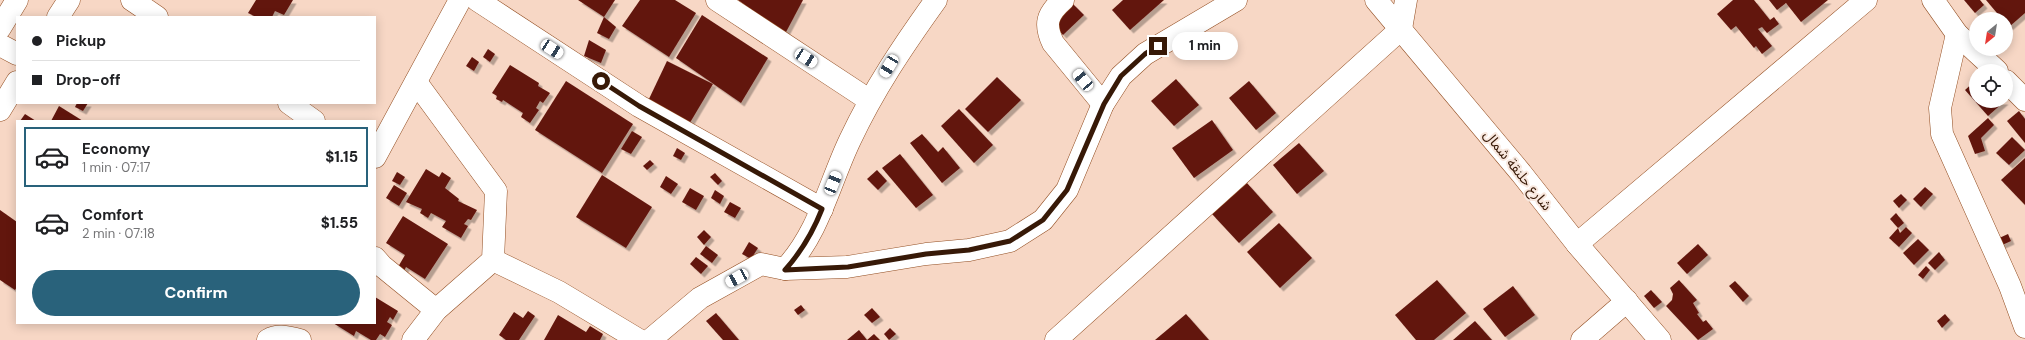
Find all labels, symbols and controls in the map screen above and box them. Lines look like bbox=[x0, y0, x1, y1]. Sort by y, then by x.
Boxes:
north arrow bbox=[1969, 12, 2013, 56]
map controls bbox=[1969, 12, 2013, 108]
text: Pickup bbox=[56, 31, 106, 51]
callout: 1 min bbox=[1172, 32, 1238, 60]
car bbox=[539, 37, 565, 61]
route end bbox=[1149, 37, 1167, 55]
text: 1 min bbox=[1189, 37, 1221, 54]
car bbox=[793, 46, 819, 70]
car bbox=[878, 53, 900, 79]
button: locate bbox=[1969, 64, 2013, 108]
car bbox=[1071, 67, 1095, 93]
text: Drop-off bbox=[56, 70, 121, 90]
route start bbox=[592, 72, 610, 90]
street label: شارع حلنقة شمال bbox=[1478, 126, 1556, 215]
icon: car bbox=[34, 139, 70, 175]
text: Economy bbox=[82, 139, 150, 159]
text: $1.15 bbox=[325, 147, 358, 167]
text: 1 min · 07:17 bbox=[82, 159, 150, 176]
car bbox=[823, 170, 843, 196]
icon: car bbox=[34, 205, 70, 241]
text: Comfort bbox=[82, 205, 143, 225]
text: $1.55 bbox=[321, 213, 358, 233]
text: 2 min · 07:18 bbox=[82, 225, 155, 242]
car bbox=[724, 267, 750, 289]
button: Confirm bbox=[32, 270, 360, 316]

